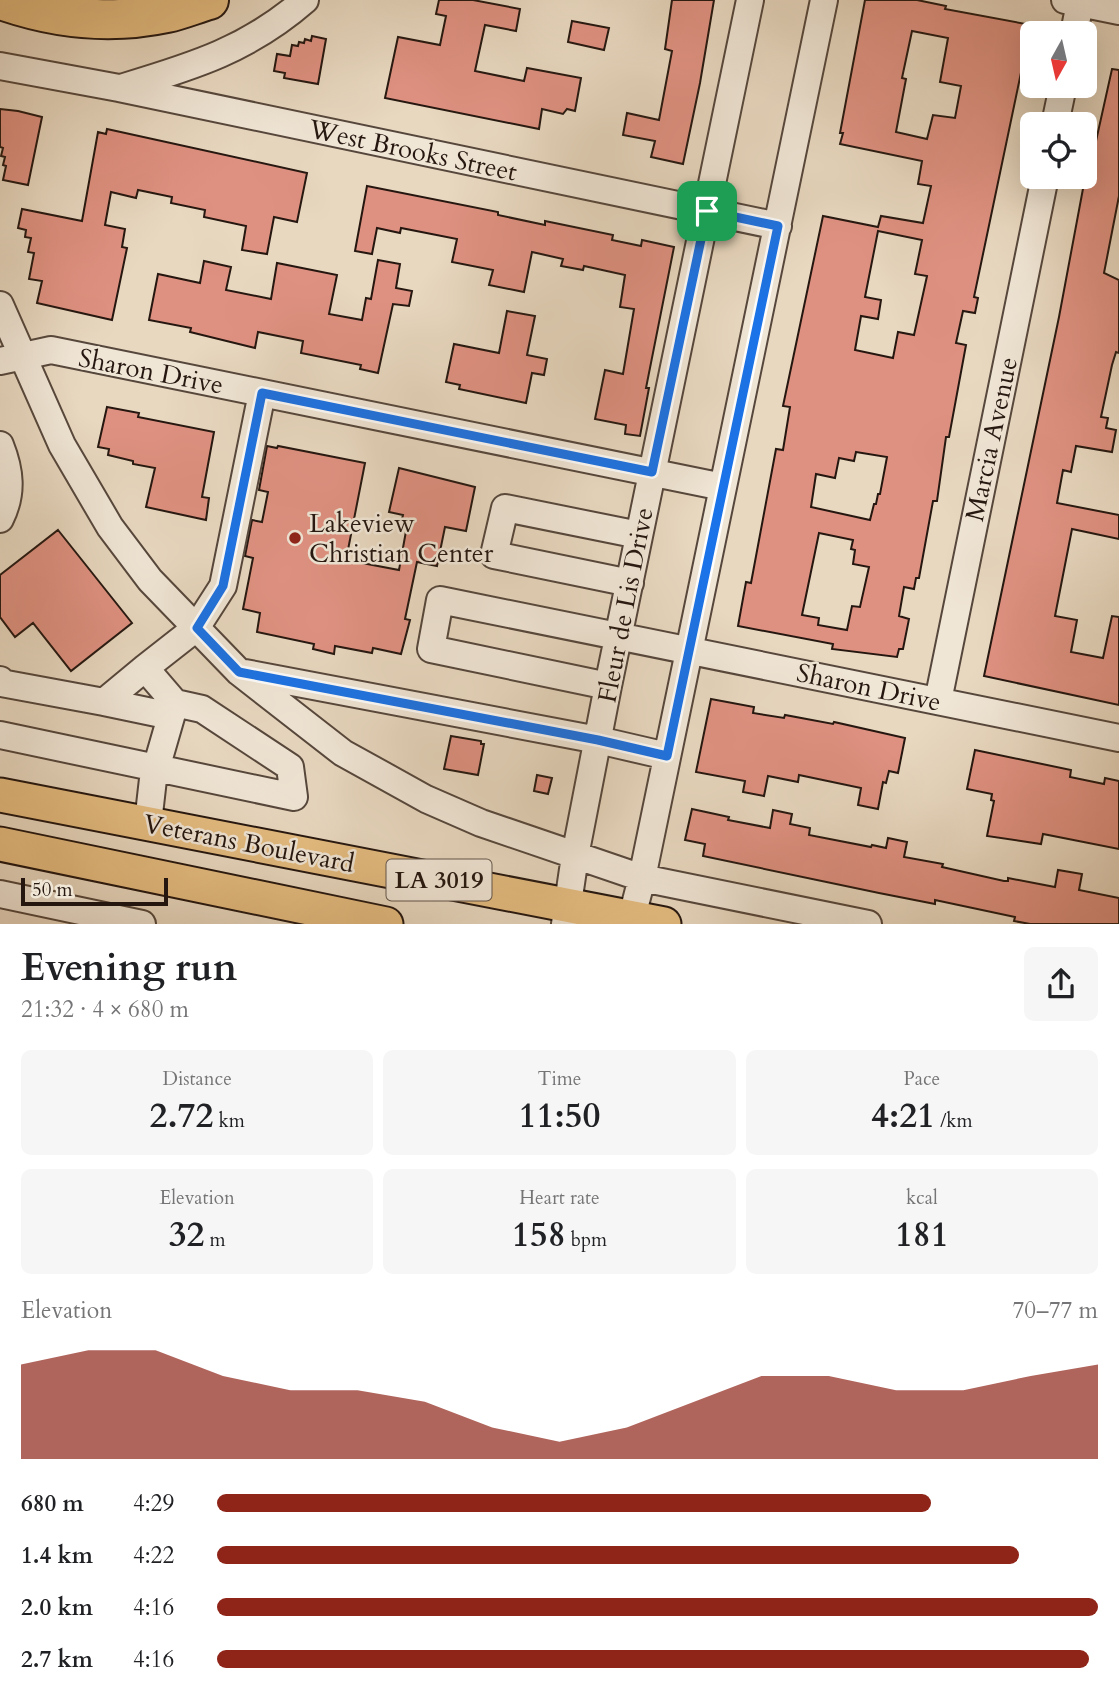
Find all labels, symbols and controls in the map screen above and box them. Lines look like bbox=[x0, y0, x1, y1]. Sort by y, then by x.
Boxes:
north arrow bbox=[1020, 21, 1097, 98]
map controls bbox=[1020, 21, 1097, 189]
street label: West Brooks Street bbox=[305, 111, 520, 190]
button: locate bbox=[1020, 112, 1097, 189]
pin bbox=[677, 181, 737, 241]
icon: arrive bbox=[688, 192, 726, 230]
street label: Sharon Drive bbox=[76, 340, 226, 403]
street label: Marcia Avenue bbox=[957, 354, 1026, 524]
street label: Fleur de Lis Drive bbox=[589, 504, 662, 706]
place label: Lakeview Christian Center bbox=[309, 506, 494, 571]
marker: Lakeview Christian Center bbox=[287, 530, 303, 546]
street label: Sharon Drive bbox=[794, 655, 944, 720]
street label: Veterans Boulevard bbox=[140, 806, 358, 881]
road number: LA 3019 bbox=[386, 860, 492, 900]
scale bar bbox=[21, 875, 168, 907]
text: 50 m bbox=[32, 877, 73, 903]
text: Evening run bbox=[21, 942, 237, 994]
button: share bbox=[1024, 947, 1098, 1021]
text: 21:32 · 4 × 680 m bbox=[21, 994, 189, 1025]
text: Distance bbox=[162, 1066, 232, 1092]
text: Time bbox=[538, 1066, 581, 1092]
text: Pace bbox=[903, 1066, 940, 1092]
text: 2.72 bbox=[150, 1092, 213, 1140]
text: 11:50 bbox=[519, 1092, 600, 1140]
text: 4:21 bbox=[871, 1092, 935, 1140]
text: km bbox=[213, 1108, 245, 1134]
text: /km bbox=[935, 1108, 973, 1134]
text: Elevation bbox=[159, 1185, 235, 1211]
text: Heart rate bbox=[519, 1185, 600, 1211]
text: kcal bbox=[906, 1185, 938, 1211]
text: 32 bbox=[169, 1211, 205, 1259]
text: 158 bbox=[512, 1211, 566, 1259]
text: 181 bbox=[895, 1211, 949, 1259]
text: m bbox=[205, 1227, 226, 1253]
text: bpm bbox=[566, 1227, 607, 1253]
text: Elevation bbox=[21, 1295, 112, 1326]
text: 70–77 m bbox=[1013, 1295, 1098, 1326]
text: 680 m bbox=[21, 1488, 84, 1519]
text: 4:29 bbox=[133, 1488, 174, 1519]
text: 1.4 km bbox=[21, 1540, 93, 1571]
text: 4:22 bbox=[133, 1540, 174, 1571]
text: 2.0 km bbox=[21, 1592, 93, 1623]
text: 4:16 bbox=[133, 1592, 174, 1623]
text: 2.7 km bbox=[21, 1644, 93, 1675]
text: 4:16 bbox=[133, 1644, 174, 1675]

